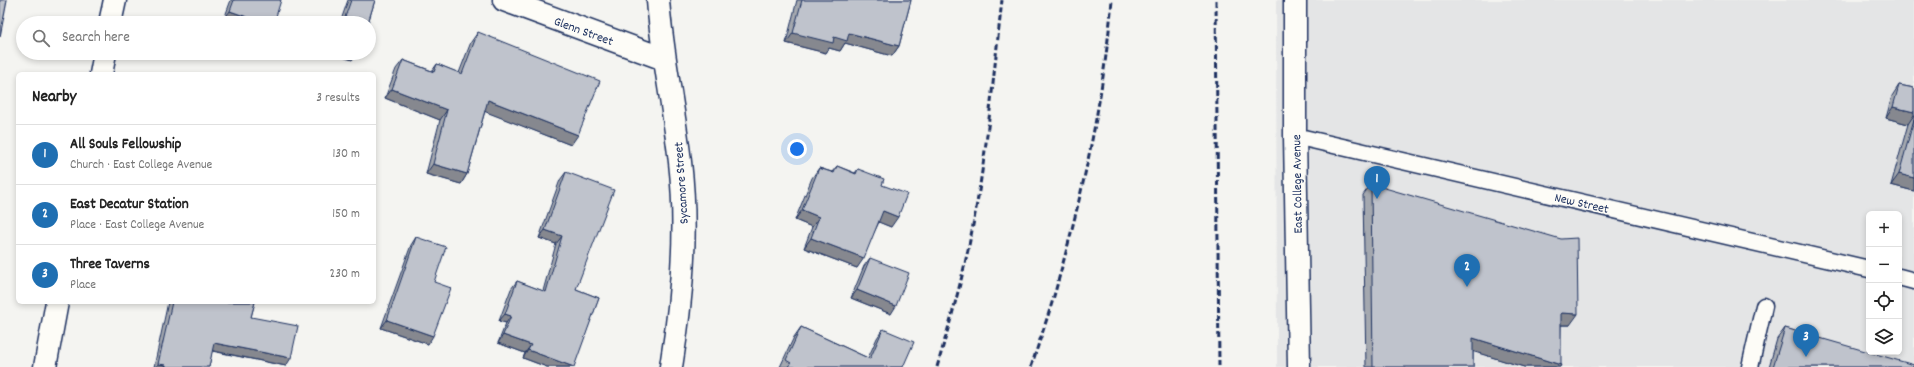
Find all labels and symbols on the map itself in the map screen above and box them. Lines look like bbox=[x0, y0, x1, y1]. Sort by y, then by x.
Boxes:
street label: Glenn Street bbox=[551, 13, 616, 52]
street label: East College Avenue bbox=[1288, 134, 1309, 234]
your location bbox=[787, 139, 807, 159]
street label: Sycamore Street bbox=[670, 141, 695, 224]
pin: 1 bbox=[1364, 166, 1390, 199]
street label: New Street bbox=[1552, 189, 1611, 220]
pin: 2 bbox=[1454, 254, 1480, 287]
pin: 3 bbox=[1793, 324, 1819, 357]

